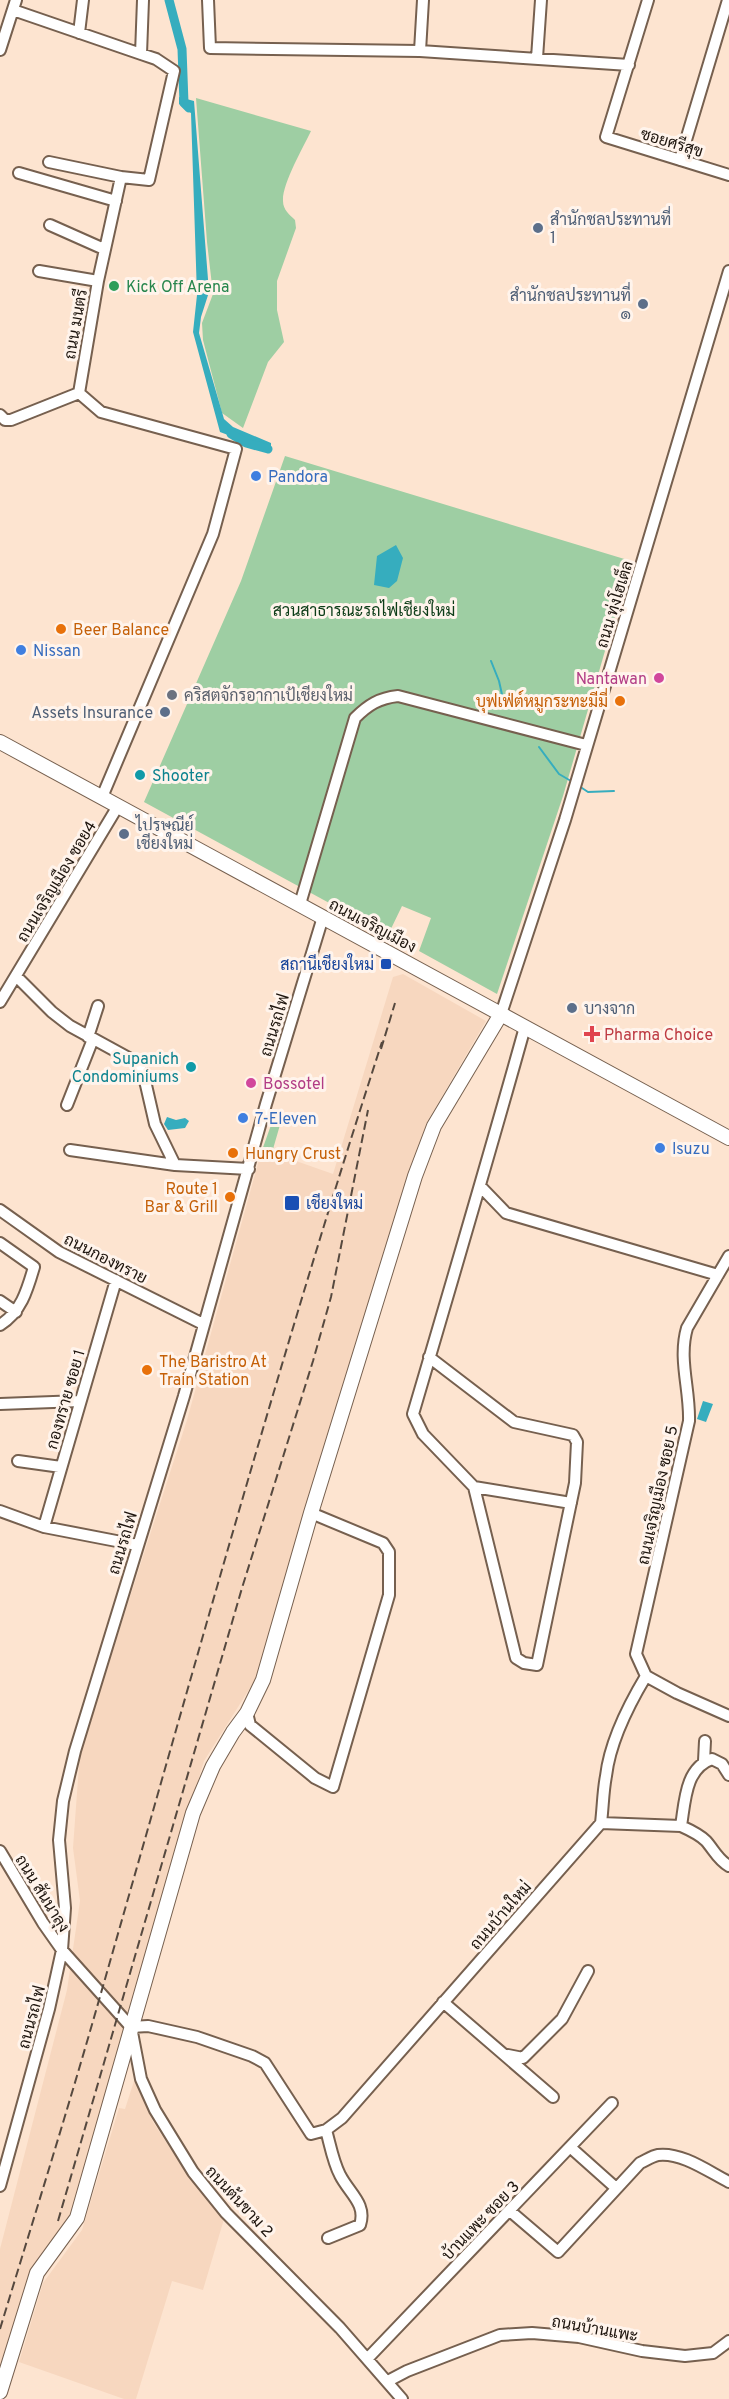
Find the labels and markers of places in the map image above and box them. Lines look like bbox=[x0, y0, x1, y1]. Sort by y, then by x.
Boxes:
place label: สำนักชลประทานที่ 1 bbox=[550, 205, 671, 249]
marker: สำนักชลประทานที่ 1 bbox=[531, 221, 545, 235]
place label: Kick Off Arena bbox=[126, 278, 229, 298]
marker: Kick Off Arena bbox=[107, 279, 121, 293]
place label: สำนักชลประทานที่ ๑ bbox=[510, 281, 631, 325]
marker: สำนักชลประทานที่ ๑ bbox=[636, 297, 650, 311]
place label: Pandora bbox=[268, 468, 328, 488]
marker: Pandora bbox=[249, 469, 263, 483]
place label: Beer Balance bbox=[73, 621, 169, 641]
marker: Beer Balance bbox=[54, 622, 68, 636]
place label: Nissan bbox=[33, 642, 81, 662]
marker: Nissan bbox=[14, 643, 28, 657]
place label: Nantawan bbox=[576, 670, 647, 690]
marker: Nantawan bbox=[652, 671, 666, 685]
place label: คริสตจักรอากาเป้เชียงใหม่ bbox=[184, 684, 353, 707]
place label: บุฟเฟ่ต์หมูกระทะมีมี่ bbox=[476, 687, 608, 713]
marker: คริสตจักรอากาเป้เชียงใหม่ bbox=[165, 688, 179, 702]
marker: บุฟเฟ่ต์หมูกระทะมีมี่ bbox=[613, 694, 627, 708]
place label: Assets Insurance bbox=[31, 704, 153, 724]
marker: Assets Insurance bbox=[158, 705, 172, 719]
place label: Shooter bbox=[152, 767, 210, 787]
marker: Shooter bbox=[133, 768, 147, 782]
place label: ไปรษณีย์ เชียงใหม่ bbox=[134, 813, 194, 855]
marker: ไปรษณีย์ เชียงใหม่ bbox=[117, 827, 131, 841]
place label: สถานีเชียงใหม่ bbox=[280, 953, 374, 976]
marker: สถานีเชียงใหม่ bbox=[379, 957, 393, 971]
place label: บางจาก bbox=[584, 1000, 635, 1020]
marker: บางจาก bbox=[565, 1001, 579, 1015]
place label: Pharma Choice bbox=[604, 1026, 713, 1046]
marker: Pharma Choice bbox=[585, 1027, 599, 1041]
place label: Supanich Condominiums bbox=[72, 1050, 179, 1088]
marker: Supanich Condominiums bbox=[184, 1060, 198, 1074]
place label: Bossotel bbox=[263, 1075, 325, 1095]
marker: Bossotel bbox=[244, 1076, 258, 1090]
place label: 7-Eleven bbox=[255, 1110, 317, 1130]
marker: 7-Eleven bbox=[236, 1111, 250, 1125]
place label: Isuzu bbox=[672, 1140, 710, 1160]
marker: Isuzu bbox=[653, 1141, 667, 1155]
place label: Hungry Crust bbox=[245, 1145, 341, 1165]
marker: Hungry Crust bbox=[226, 1146, 240, 1160]
place label: Route 1 Bar & Grill bbox=[145, 1180, 218, 1218]
marker: Route 1 Bar & Grill bbox=[223, 1190, 237, 1204]
place label: เชียงใหม่ bbox=[306, 1192, 363, 1215]
marker: เชียงใหม่ bbox=[283, 1194, 301, 1212]
place label: The Baristro At Train Station bbox=[159, 1353, 267, 1391]
marker: The Baristro At Train Station bbox=[140, 1363, 154, 1377]

